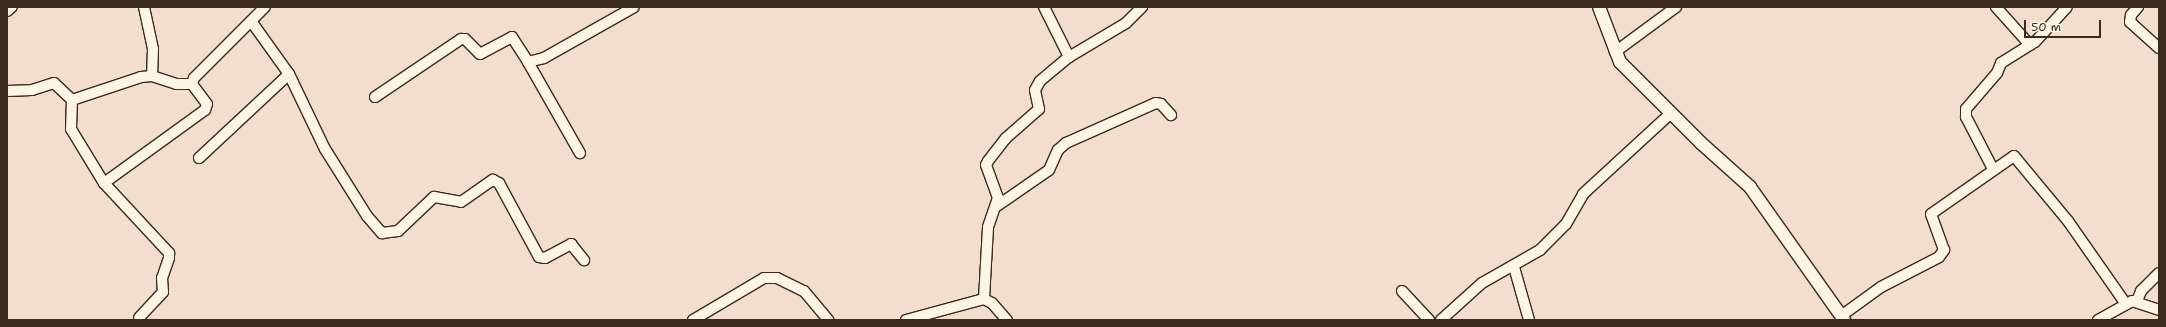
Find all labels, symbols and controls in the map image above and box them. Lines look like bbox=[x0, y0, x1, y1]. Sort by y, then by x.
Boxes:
scale bar bbox=[2026, 12, 2103, 38]
text: 50 m bbox=[2031, 19, 2061, 35]

